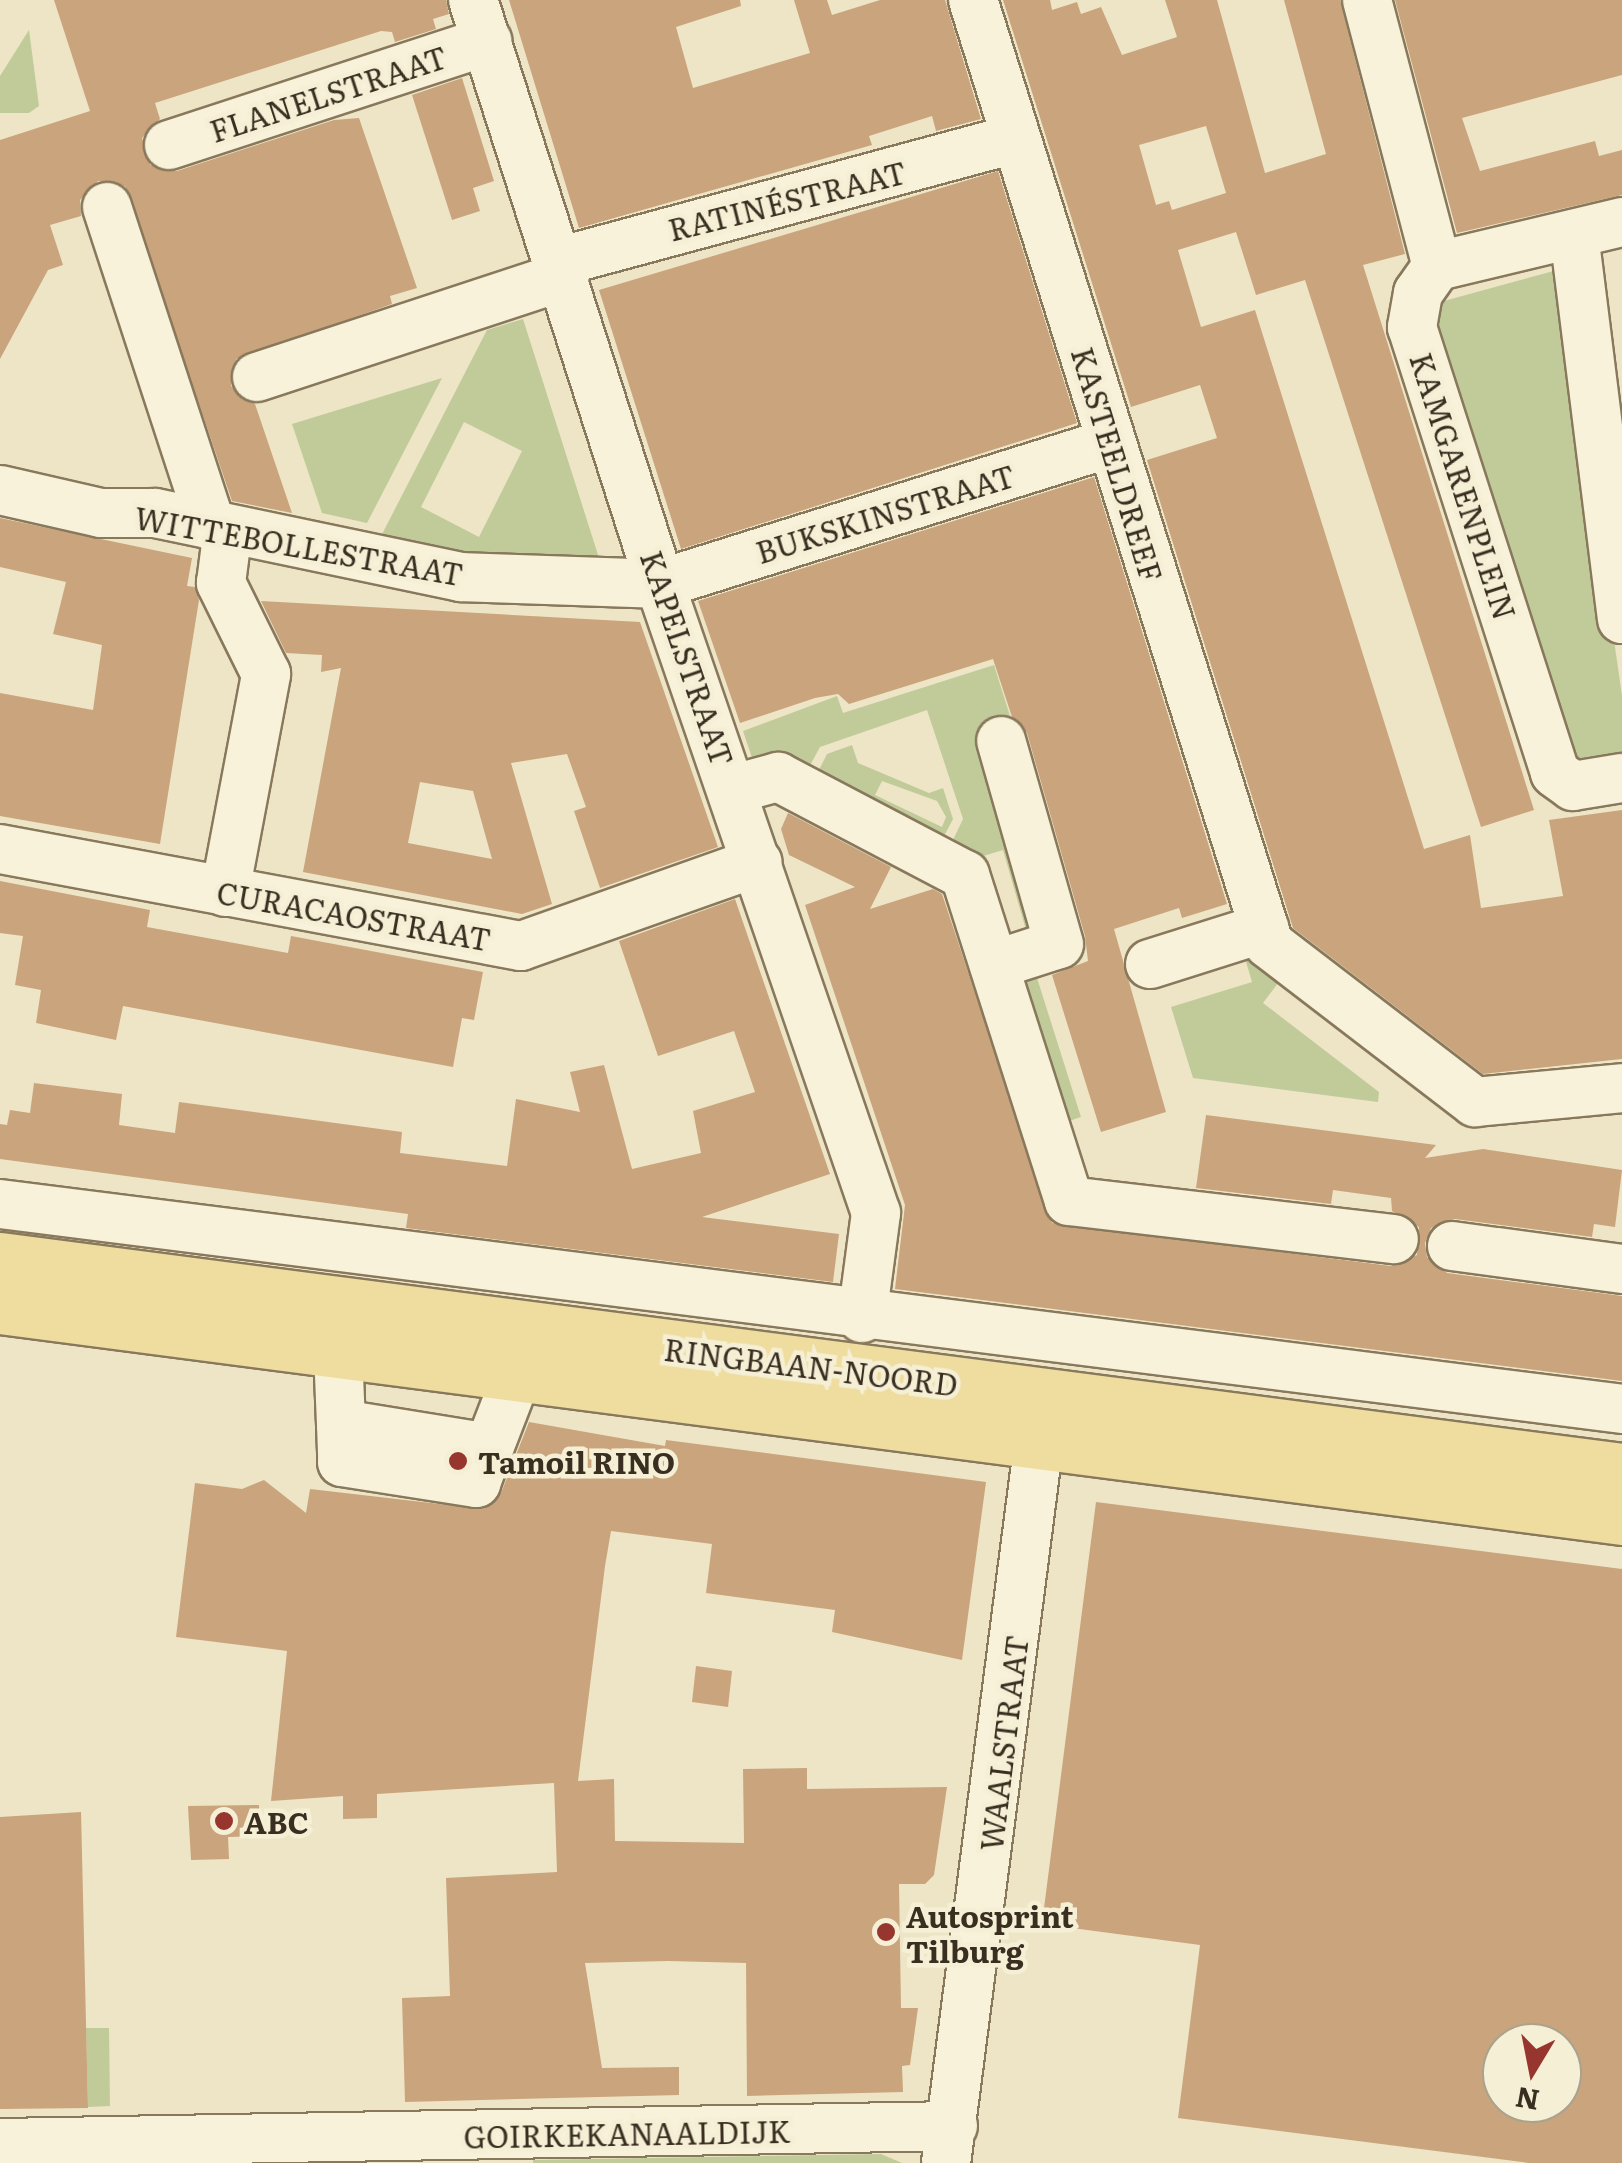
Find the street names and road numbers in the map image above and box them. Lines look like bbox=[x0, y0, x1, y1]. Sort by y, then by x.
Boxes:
street label: FLANELSTRAAT bbox=[205, 38, 451, 148]
street label: RATINÉSTRAAT bbox=[664, 153, 910, 247]
street label: KASTEELDREEF bbox=[1065, 343, 1171, 585]
street label: KAMGARENPLEIN bbox=[1404, 348, 1524, 624]
street label: BUKSKINSTRAAT bbox=[751, 456, 1019, 570]
street label: WITTEBOLLESTRAAT bbox=[132, 498, 466, 592]
street label: KAPELSTRAAT bbox=[634, 546, 742, 770]
street label: CURACAOSTRAAT bbox=[214, 873, 494, 957]
street label: RINGBAAN-NOORD bbox=[662, 1330, 960, 1402]
street label: WAALSTRAAT bbox=[972, 1633, 1034, 1853]
street label: GOIRKEKANAALDIJK bbox=[463, 2112, 791, 2154]

